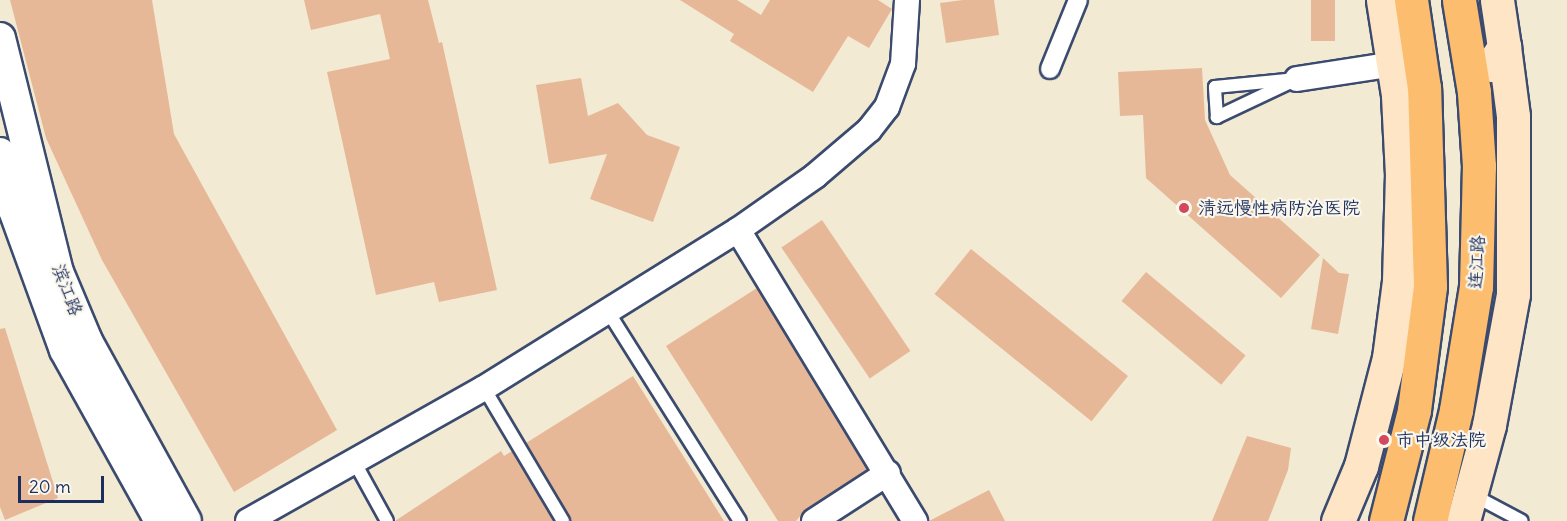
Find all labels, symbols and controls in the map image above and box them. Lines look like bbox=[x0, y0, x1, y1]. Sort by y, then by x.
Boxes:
place label: 清远慢性病防治医院 bbox=[1198, 197, 1360, 219]
marker: 清远慢性病防治医院 bbox=[1175, 199, 1193, 217]
street label: 连江路 bbox=[1465, 234, 1489, 290]
street label: 滨江路 bbox=[47, 261, 87, 319]
place label: 市中级法院 bbox=[1396, 429, 1486, 451]
marker: 市中级法院 bbox=[1377, 433, 1391, 447]
scale bar bbox=[21, 464, 106, 502]
text: 20 m bbox=[29, 475, 71, 498]

